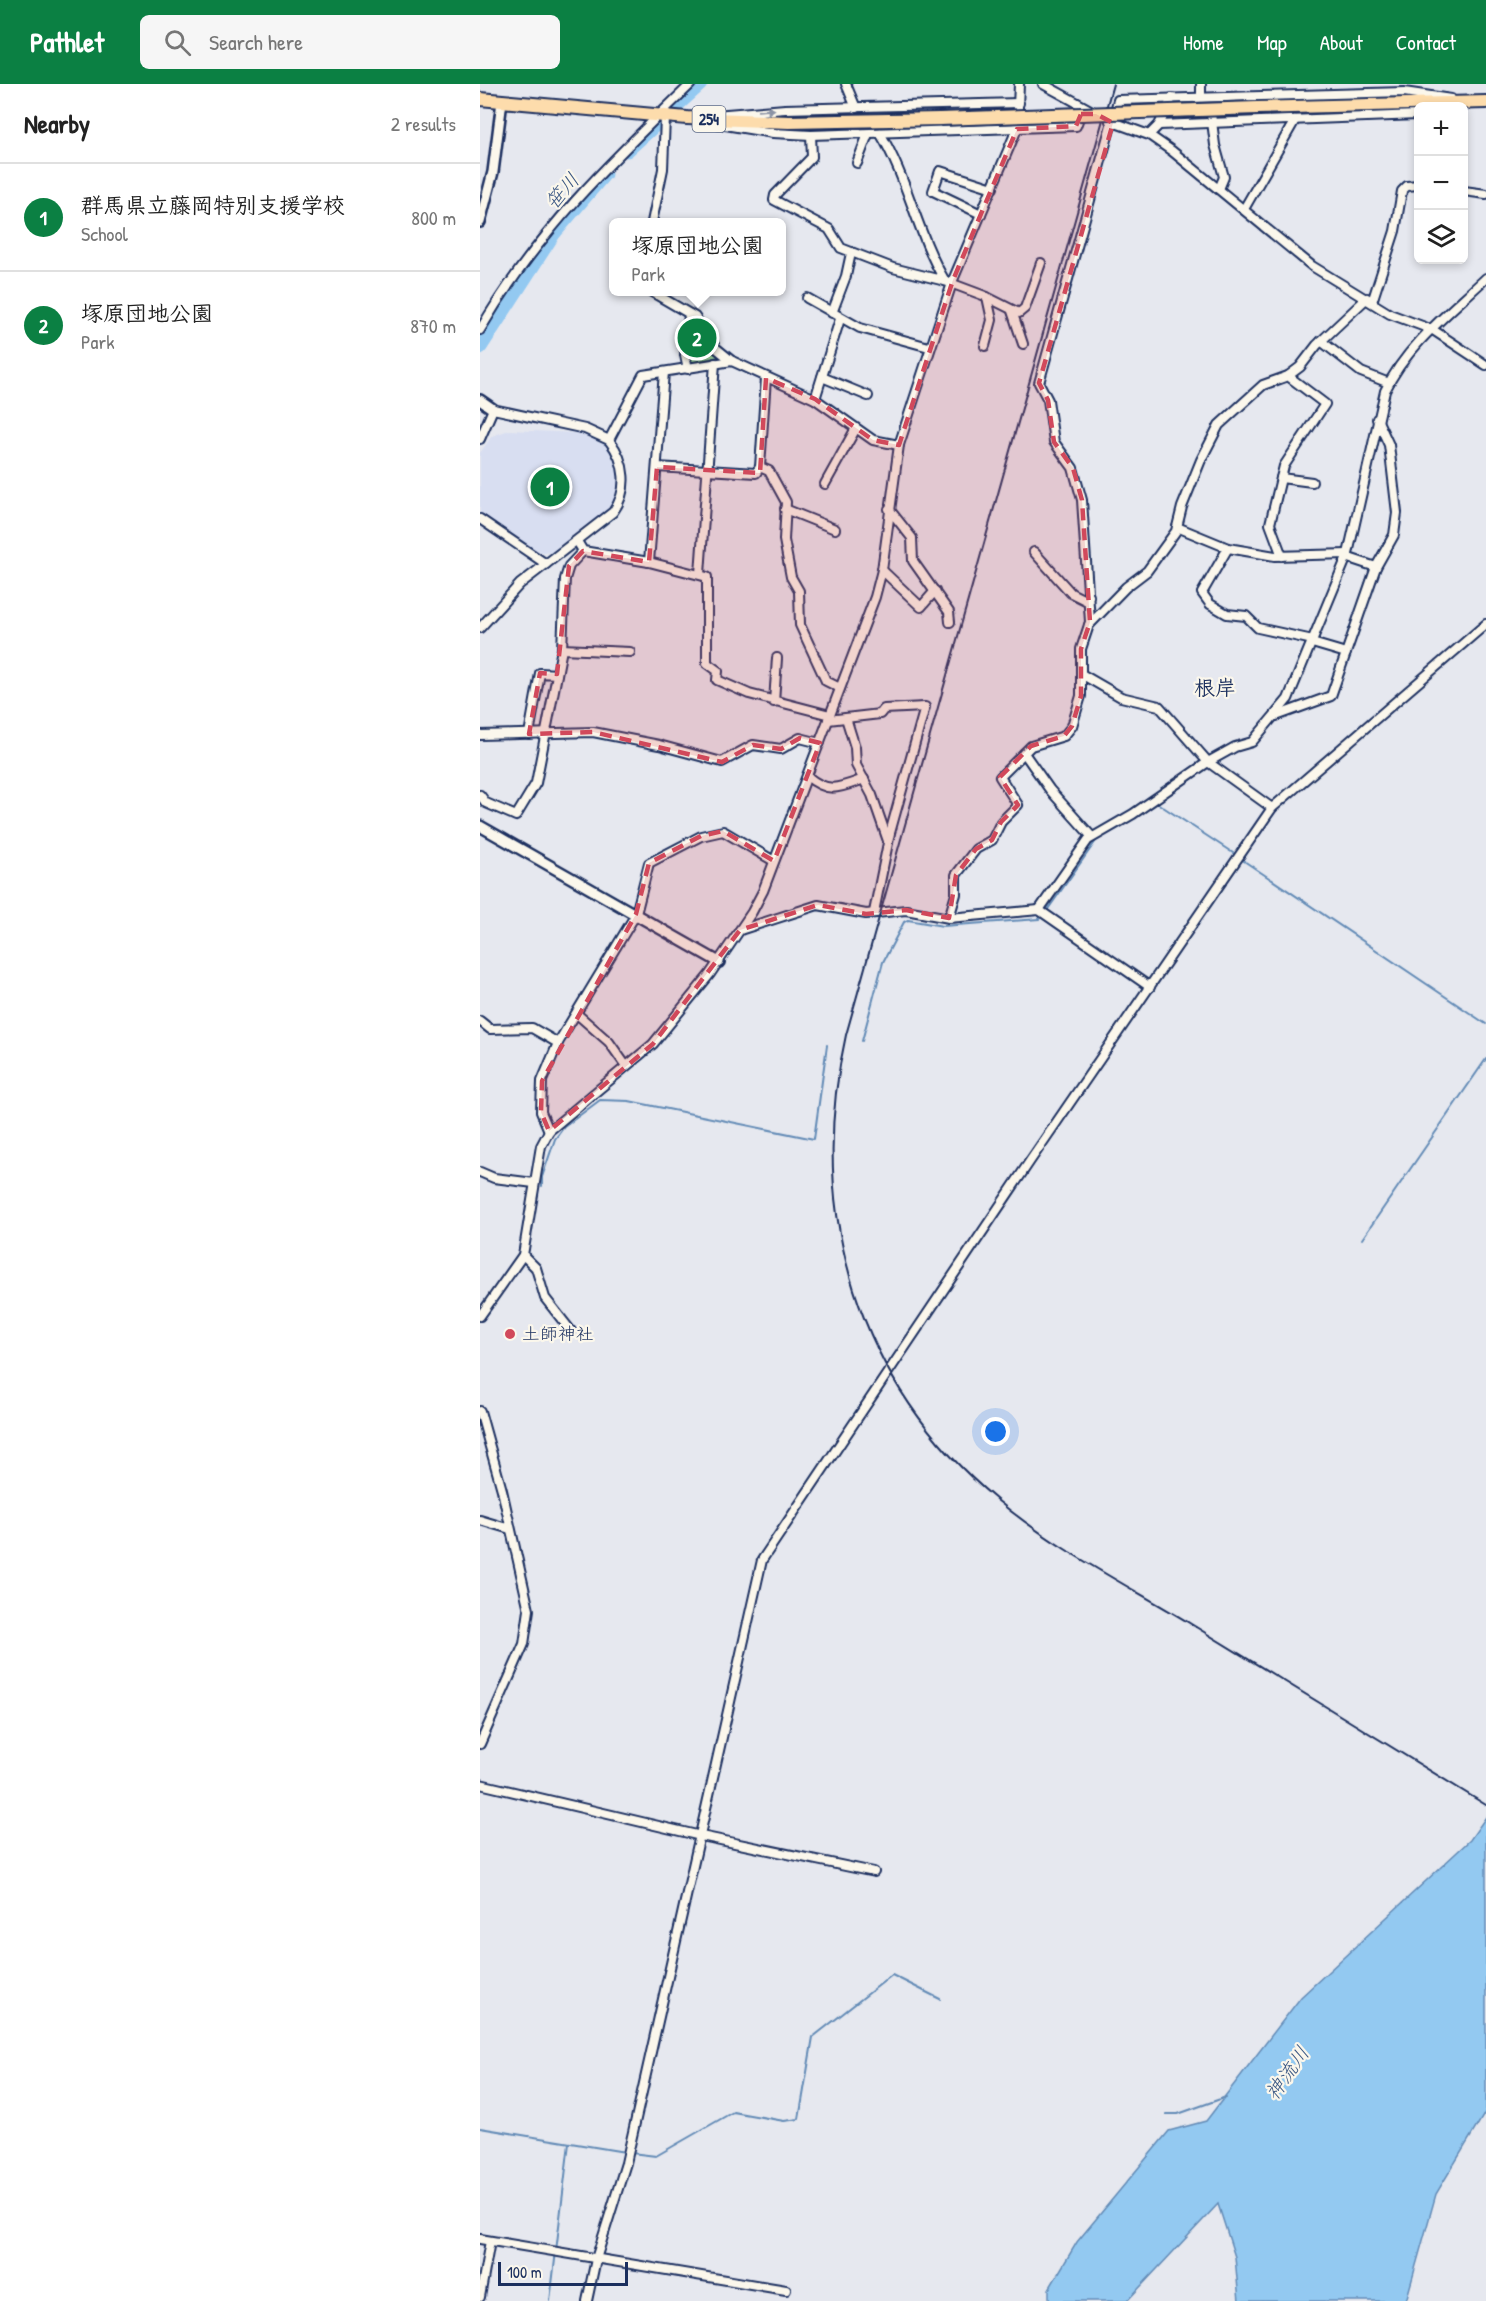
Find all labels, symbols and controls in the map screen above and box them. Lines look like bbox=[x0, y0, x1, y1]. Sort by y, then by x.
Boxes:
search box bbox=[140, 15, 560, 69]
text: Pathlet bbox=[30, 23, 104, 61]
icon: search bbox=[161, 26, 194, 59]
text: Search here bbox=[209, 27, 303, 57]
text: Home bbox=[1183, 28, 1224, 57]
text: Map bbox=[1257, 28, 1287, 57]
text: About bbox=[1320, 28, 1363, 57]
text: Contact bbox=[1396, 28, 1456, 57]
map controls bbox=[1414, 102, 1468, 264]
button: + bbox=[1414, 102, 1468, 156]
one-way arrow bbox=[756, 105, 775, 114]
text: Nearby bbox=[24, 106, 90, 141]
road number: 254 bbox=[692, 106, 726, 132]
text: 2 results bbox=[391, 110, 456, 137]
button: − bbox=[1414, 156, 1468, 210]
water label: 笹川 bbox=[538, 167, 585, 215]
text: 群馬県立藤岡特別支援学校 bbox=[81, 190, 345, 220]
text: 1 bbox=[40, 204, 47, 231]
text: 800 m bbox=[411, 204, 456, 231]
button: layers bbox=[1414, 210, 1468, 264]
popup bbox=[609, 218, 786, 296]
text: School bbox=[81, 220, 128, 247]
text: 塚原団地公園 bbox=[631, 230, 764, 260]
text: Park bbox=[631, 260, 665, 287]
text: 塚原団地公園 bbox=[81, 298, 213, 328]
text: 2 bbox=[39, 312, 48, 339]
text: 870 m bbox=[410, 312, 456, 339]
pin: 2 bbox=[678, 316, 716, 360]
text: Park bbox=[81, 328, 114, 355]
pin: 1 bbox=[530, 464, 570, 510]
district label: 根岸 bbox=[1194, 673, 1236, 702]
place label: 土師神社 bbox=[522, 1321, 594, 1346]
marker: 土師神社 bbox=[503, 1327, 517, 1341]
your location bbox=[981, 1417, 1010, 1446]
water label: 神流川 bbox=[1258, 2040, 1315, 2105]
scale bar bbox=[498, 2259, 628, 2286]
text: 100 m bbox=[507, 2261, 542, 2283]

